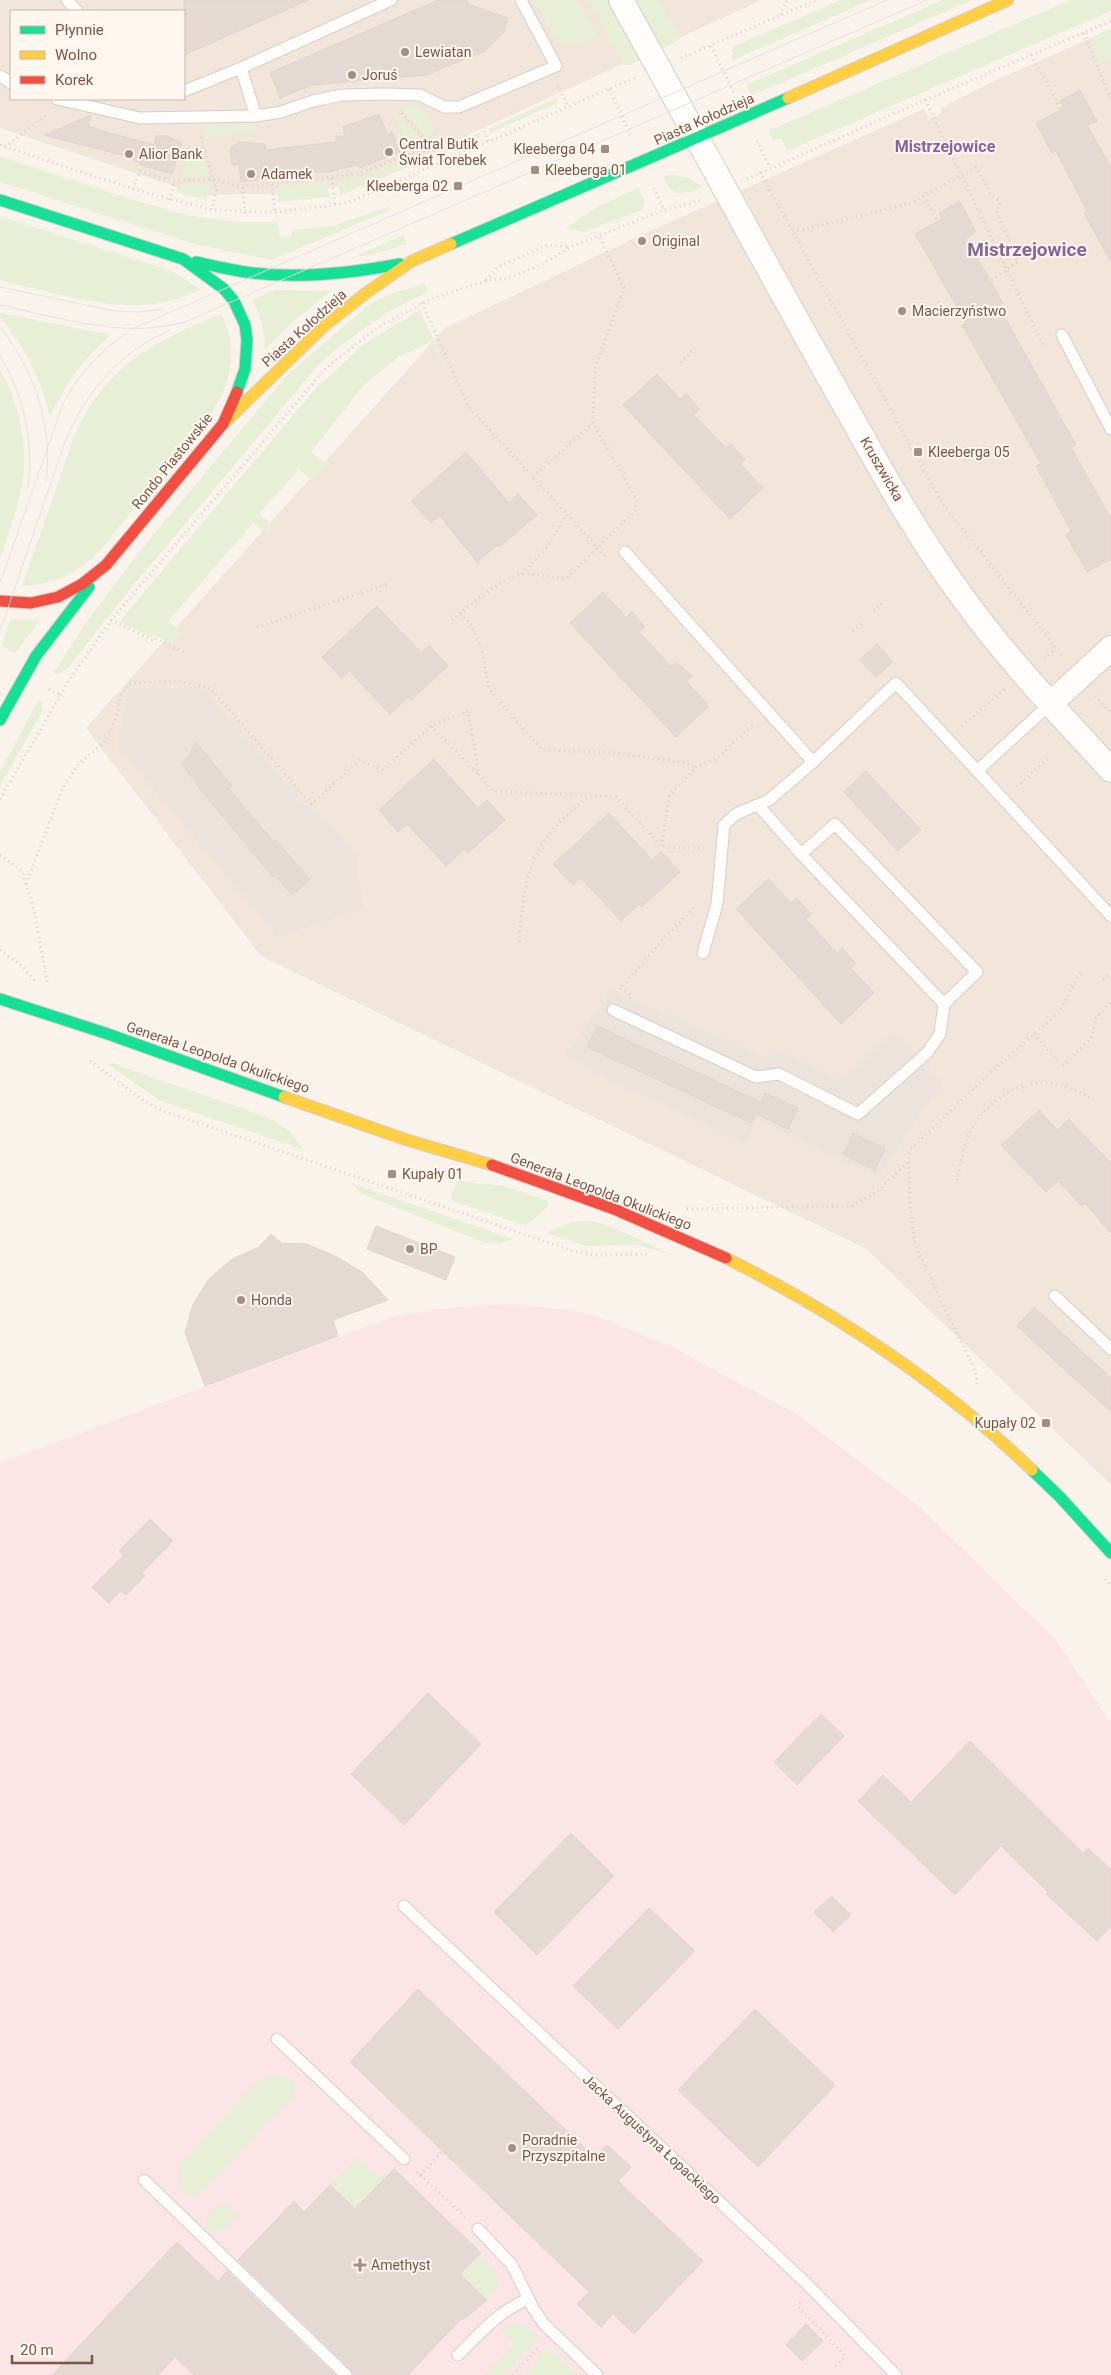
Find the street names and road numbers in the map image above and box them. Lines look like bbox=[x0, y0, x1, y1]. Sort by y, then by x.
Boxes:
street label: Piasta Kołodzieja bbox=[652, 90, 756, 148]
street label: Piasta Kołodzieja bbox=[259, 286, 349, 370]
street label: Rondo Piastowskie bbox=[128, 410, 216, 512]
street label: Kruszwicka bbox=[857, 434, 907, 504]
street label: Generała Leopolda Okulickiego bbox=[124, 1018, 312, 1096]
street label: Generała Leopolda Okulickiego bbox=[508, 1149, 694, 1233]
street label: Jacka Augustyna Łopackiego bbox=[580, 2071, 724, 2207]

